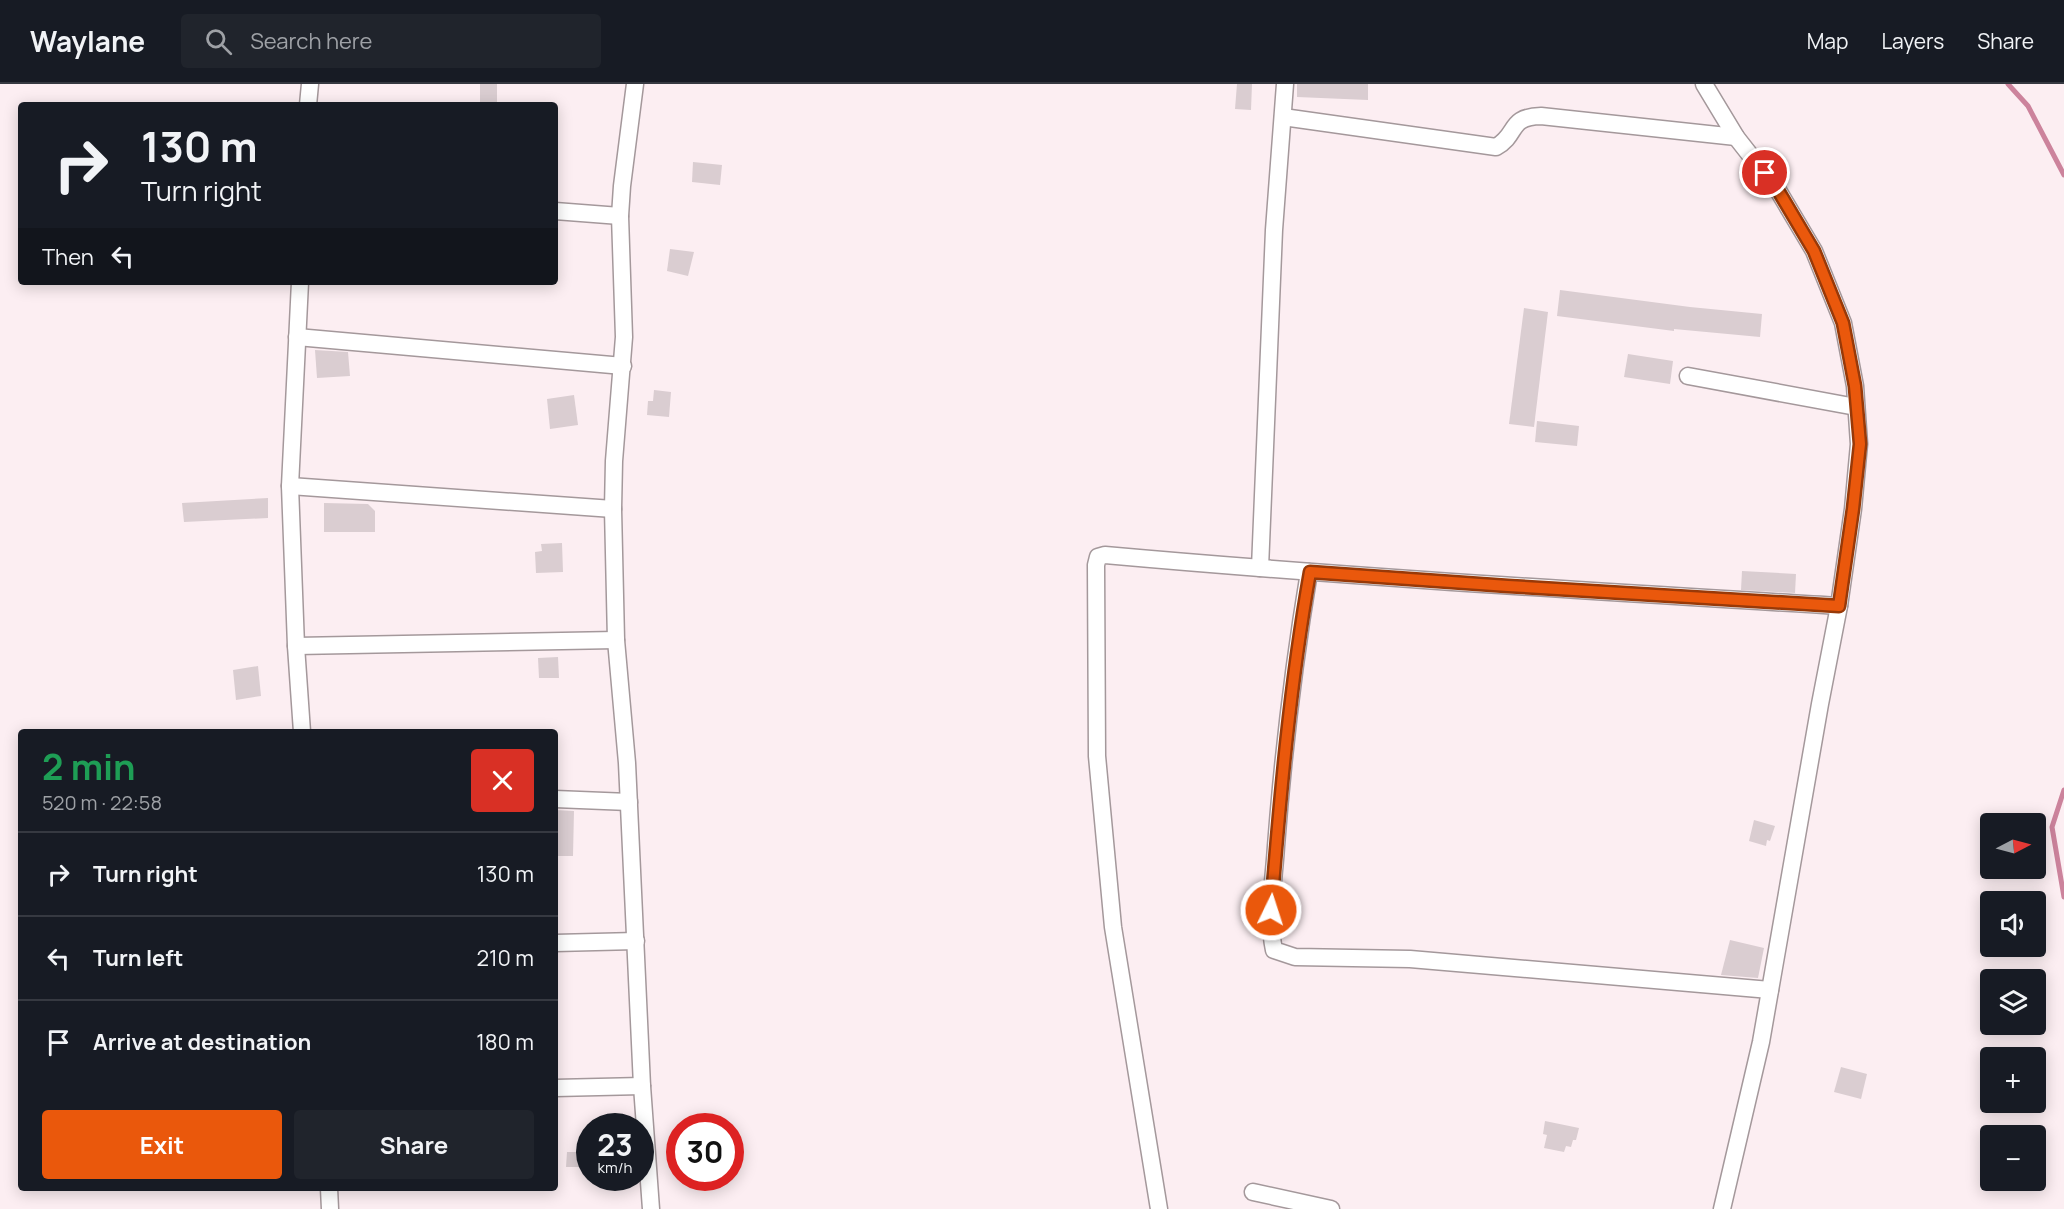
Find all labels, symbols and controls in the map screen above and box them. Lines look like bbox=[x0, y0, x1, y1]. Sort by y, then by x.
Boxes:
search box bbox=[181, 14, 601, 68]
text: Waylane bbox=[30, 22, 145, 60]
icon: search bbox=[202, 25, 235, 58]
text: Search here bbox=[250, 26, 372, 56]
text: Map bbox=[1807, 27, 1848, 55]
text: Layers bbox=[1881, 27, 1944, 55]
text: Share bbox=[1977, 27, 2034, 55]
text: 130 m bbox=[141, 117, 258, 175]
icon: right bbox=[42, 126, 120, 204]
pin bbox=[1739, 147, 1790, 198]
icon: arrive bbox=[1748, 156, 1781, 189]
text: Turn right bbox=[141, 172, 262, 209]
icon: left bbox=[106, 240, 139, 273]
text: Then bbox=[42, 242, 94, 272]
text: 2 min bbox=[42, 742, 136, 791]
button: close bbox=[471, 749, 534, 812]
text: 520 m · 22:58 bbox=[42, 789, 162, 816]
north arrow bbox=[1980, 813, 2046, 879]
map controls bbox=[1980, 813, 2046, 1191]
icon: right bbox=[42, 858, 75, 891]
text: Turn right bbox=[93, 859, 198, 889]
text: 130 m bbox=[477, 859, 534, 889]
position arrow bbox=[1239, 878, 1303, 942]
button: sound bbox=[1980, 891, 2046, 957]
icon: left bbox=[42, 942, 75, 975]
text: Turn left bbox=[93, 943, 183, 973]
text: 210 m bbox=[476, 943, 534, 973]
button: layers bbox=[1980, 969, 2046, 1035]
icon: arrive bbox=[42, 1026, 75, 1059]
text: Arrive at destination bbox=[93, 1027, 311, 1057]
text: 180 m bbox=[476, 1027, 534, 1057]
button: + bbox=[1980, 1047, 2046, 1113]
button: Exit bbox=[42, 1110, 282, 1179]
button: Share bbox=[294, 1110, 534, 1179]
speed limit sign: 30 bbox=[666, 1113, 744, 1191]
text: 23 bbox=[597, 1124, 633, 1165]
button: − bbox=[1980, 1125, 2046, 1191]
text: km/h bbox=[598, 1157, 632, 1178]

